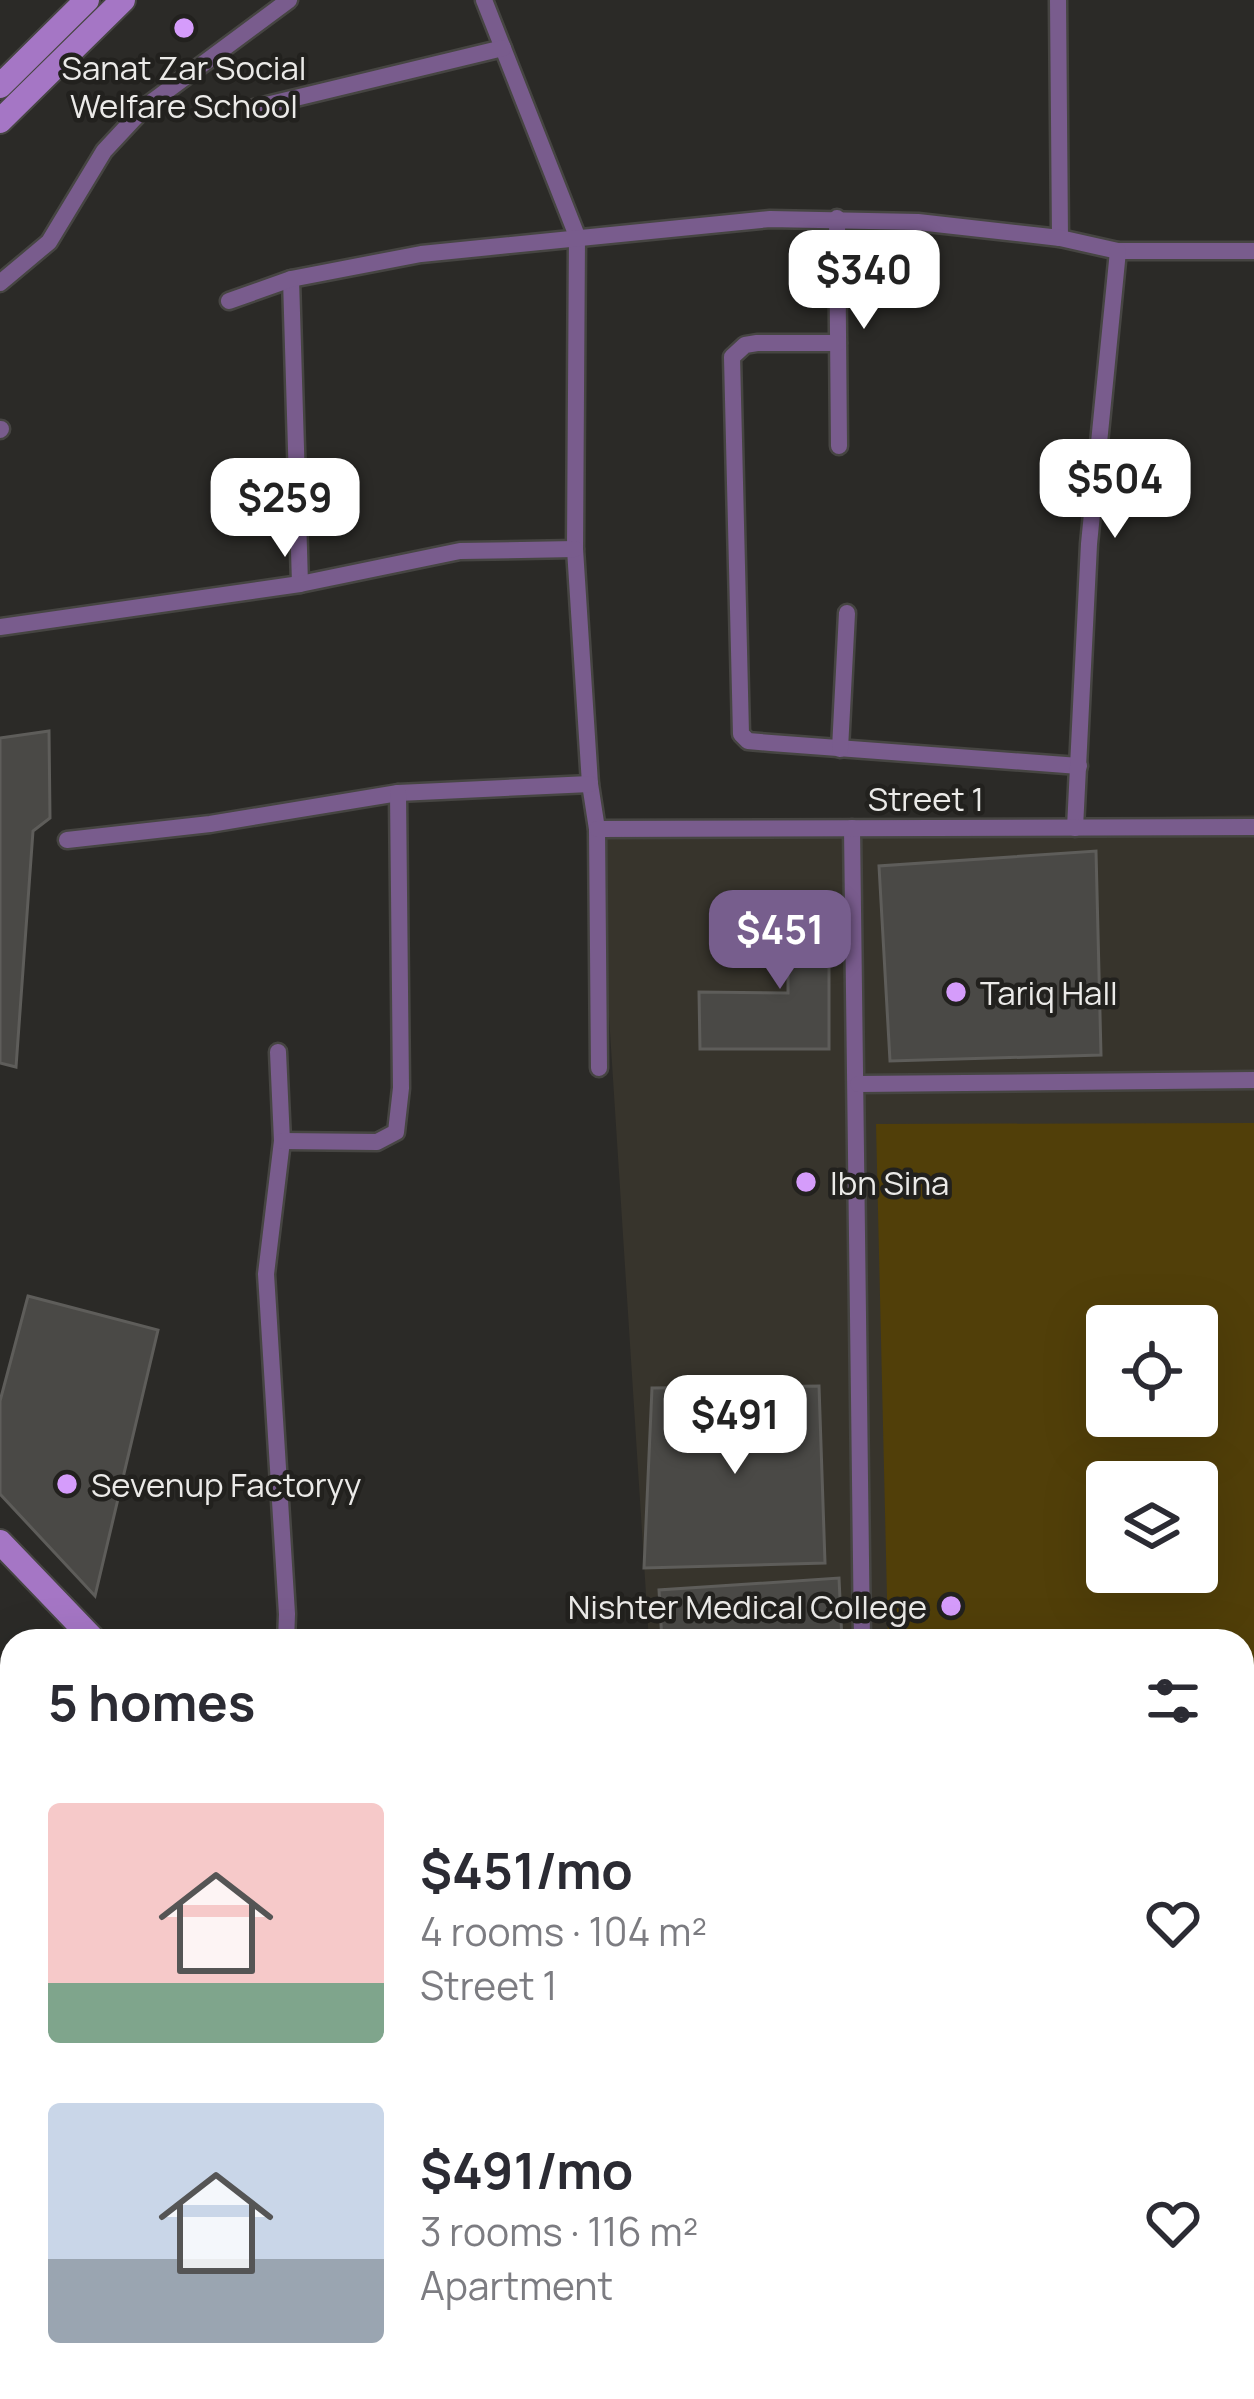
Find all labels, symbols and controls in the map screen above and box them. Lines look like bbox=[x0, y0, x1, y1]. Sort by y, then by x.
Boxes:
marker: Sanat Zar Social Welfare School bbox=[171, 15, 197, 41]
place label: Sanat Zar Social Welfare School bbox=[62, 45, 306, 128]
pin: $340 bbox=[793, 230, 935, 332]
text: $340 bbox=[816, 242, 912, 296]
pin: $504 bbox=[1044, 439, 1186, 541]
text: $504 bbox=[1067, 451, 1163, 505]
pin: $259 bbox=[214, 458, 356, 560]
text: $259 bbox=[238, 470, 332, 524]
street label: Street 1 bbox=[868, 776, 984, 821]
pin: $451 bbox=[709, 890, 851, 992]
text: $451 bbox=[736, 902, 824, 956]
place label: Tariq Hall bbox=[980, 970, 1118, 1015]
marker: Tariq Hall bbox=[943, 979, 969, 1005]
place label: Ibn Sina bbox=[830, 1160, 949, 1205]
marker: Ibn Sina bbox=[793, 1169, 819, 1195]
map controls bbox=[1086, 1305, 1218, 1593]
button: locate bbox=[1086, 1305, 1218, 1437]
pin: $491 bbox=[664, 1375, 806, 1477]
text: $491 bbox=[691, 1387, 779, 1441]
button: layers bbox=[1086, 1461, 1218, 1593]
place label: Sevenup Factoryy bbox=[91, 1462, 361, 1507]
marker: Sevenup Factoryy bbox=[54, 1471, 80, 1497]
place label: Nishter Medical College bbox=[568, 1584, 927, 1629]
marker: Nishter Medical College bbox=[938, 1593, 964, 1619]
text: 5 homes bbox=[48, 1667, 255, 1736]
icon: filters bbox=[1140, 1668, 1206, 1734]
text: $451/mo bbox=[420, 1835, 633, 1904]
icon: home bbox=[144, 1851, 288, 1995]
icon: heart bbox=[1140, 1890, 1206, 1956]
text: 4 rooms · 104 m² bbox=[420, 1904, 707, 1958]
text: Street 1 bbox=[420, 1958, 558, 2012]
text: $491/mo bbox=[420, 2135, 633, 2204]
icon: home bbox=[144, 2151, 288, 2295]
icon: heart bbox=[1140, 2190, 1206, 2256]
text: 3 rooms · 116 m² bbox=[420, 2204, 698, 2258]
text: Apartment bbox=[420, 2258, 613, 2312]

